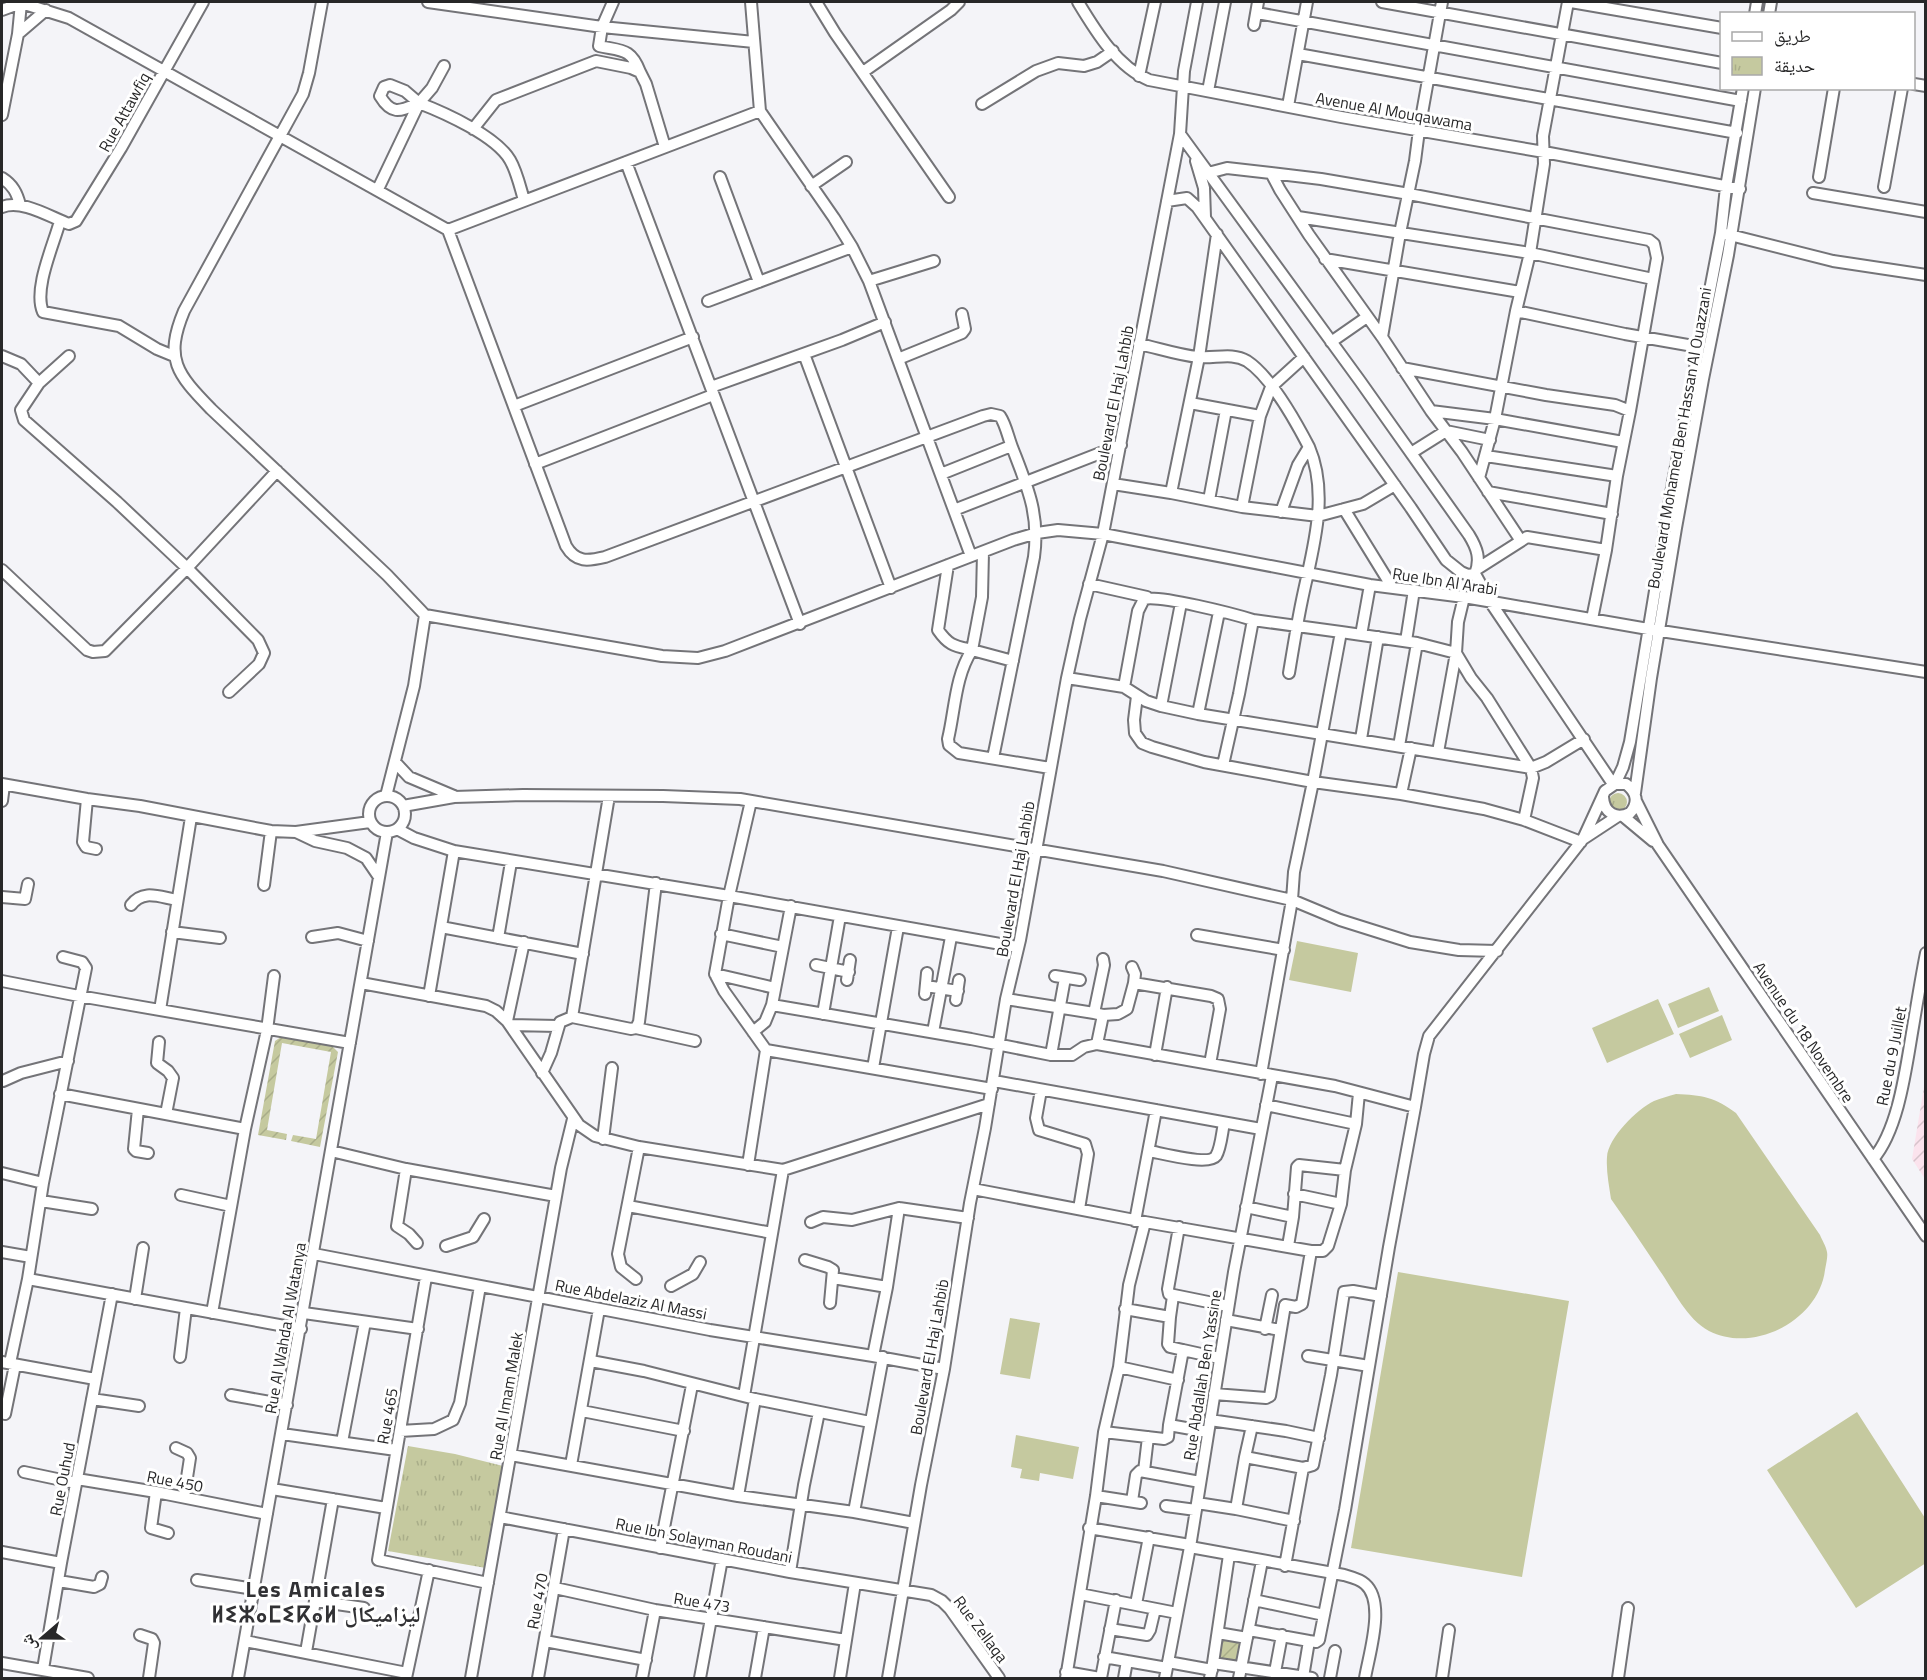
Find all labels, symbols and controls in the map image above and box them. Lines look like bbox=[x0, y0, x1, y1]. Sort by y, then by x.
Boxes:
legend bbox=[1720, 12, 1915, 90]
text: طريق bbox=[1774, 22, 1811, 49]
text: حديقة bbox=[1774, 52, 1815, 79]
street label: Rue Attawfiq bbox=[92, 68, 156, 156]
street label: Avenue Al Mouqawama bbox=[1314, 85, 1474, 137]
street label: Boulevard Mohamed Ben Hassan Al Ouazzani bbox=[1641, 285, 1717, 591]
street label: Boulevard El Haj Lahbib bbox=[1086, 323, 1140, 483]
street label: Rue Ibn Al Arabi bbox=[1391, 561, 1499, 601]
street label: Boulevard El Haj Lahbib bbox=[989, 799, 1041, 959]
street label: Avenue du 18 Novembre bbox=[1748, 957, 1860, 1107]
street label: Rue du 9 Juillet bbox=[1870, 1004, 1912, 1108]
street label: Rue Al Wahda Al Watanya bbox=[258, 1240, 312, 1416]
street label: Rue Abdelaziz Al Massi bbox=[553, 1272, 709, 1326]
street label: Boulevard El Haj Lahbib bbox=[903, 1277, 955, 1437]
street label: Rue Abdallah Ben Yassine bbox=[1177, 1288, 1227, 1462]
street label: Rue Al Imam Malek bbox=[483, 1330, 529, 1462]
street label: Rue 465 bbox=[370, 1386, 404, 1446]
street label: Rue Ouhud bbox=[43, 1440, 81, 1518]
street label: Rue 450 bbox=[145, 1464, 205, 1498]
street label: Rue Ibn Solayman Roudani bbox=[614, 1511, 794, 1569]
street label: Rue 470 bbox=[520, 1571, 554, 1631]
district label: Les Amicales ⵍⵉⵣⴰⵎⵉⴽⴰⵍ ليزاميكال bbox=[212, 1572, 421, 1631]
street label: Rue 473 bbox=[672, 1586, 732, 1618]
street label: Rue Zellaqa bbox=[948, 1591, 1014, 1667]
north arrow bbox=[12, 1608, 72, 1668]
text: ش bbox=[14, 1631, 42, 1655]

